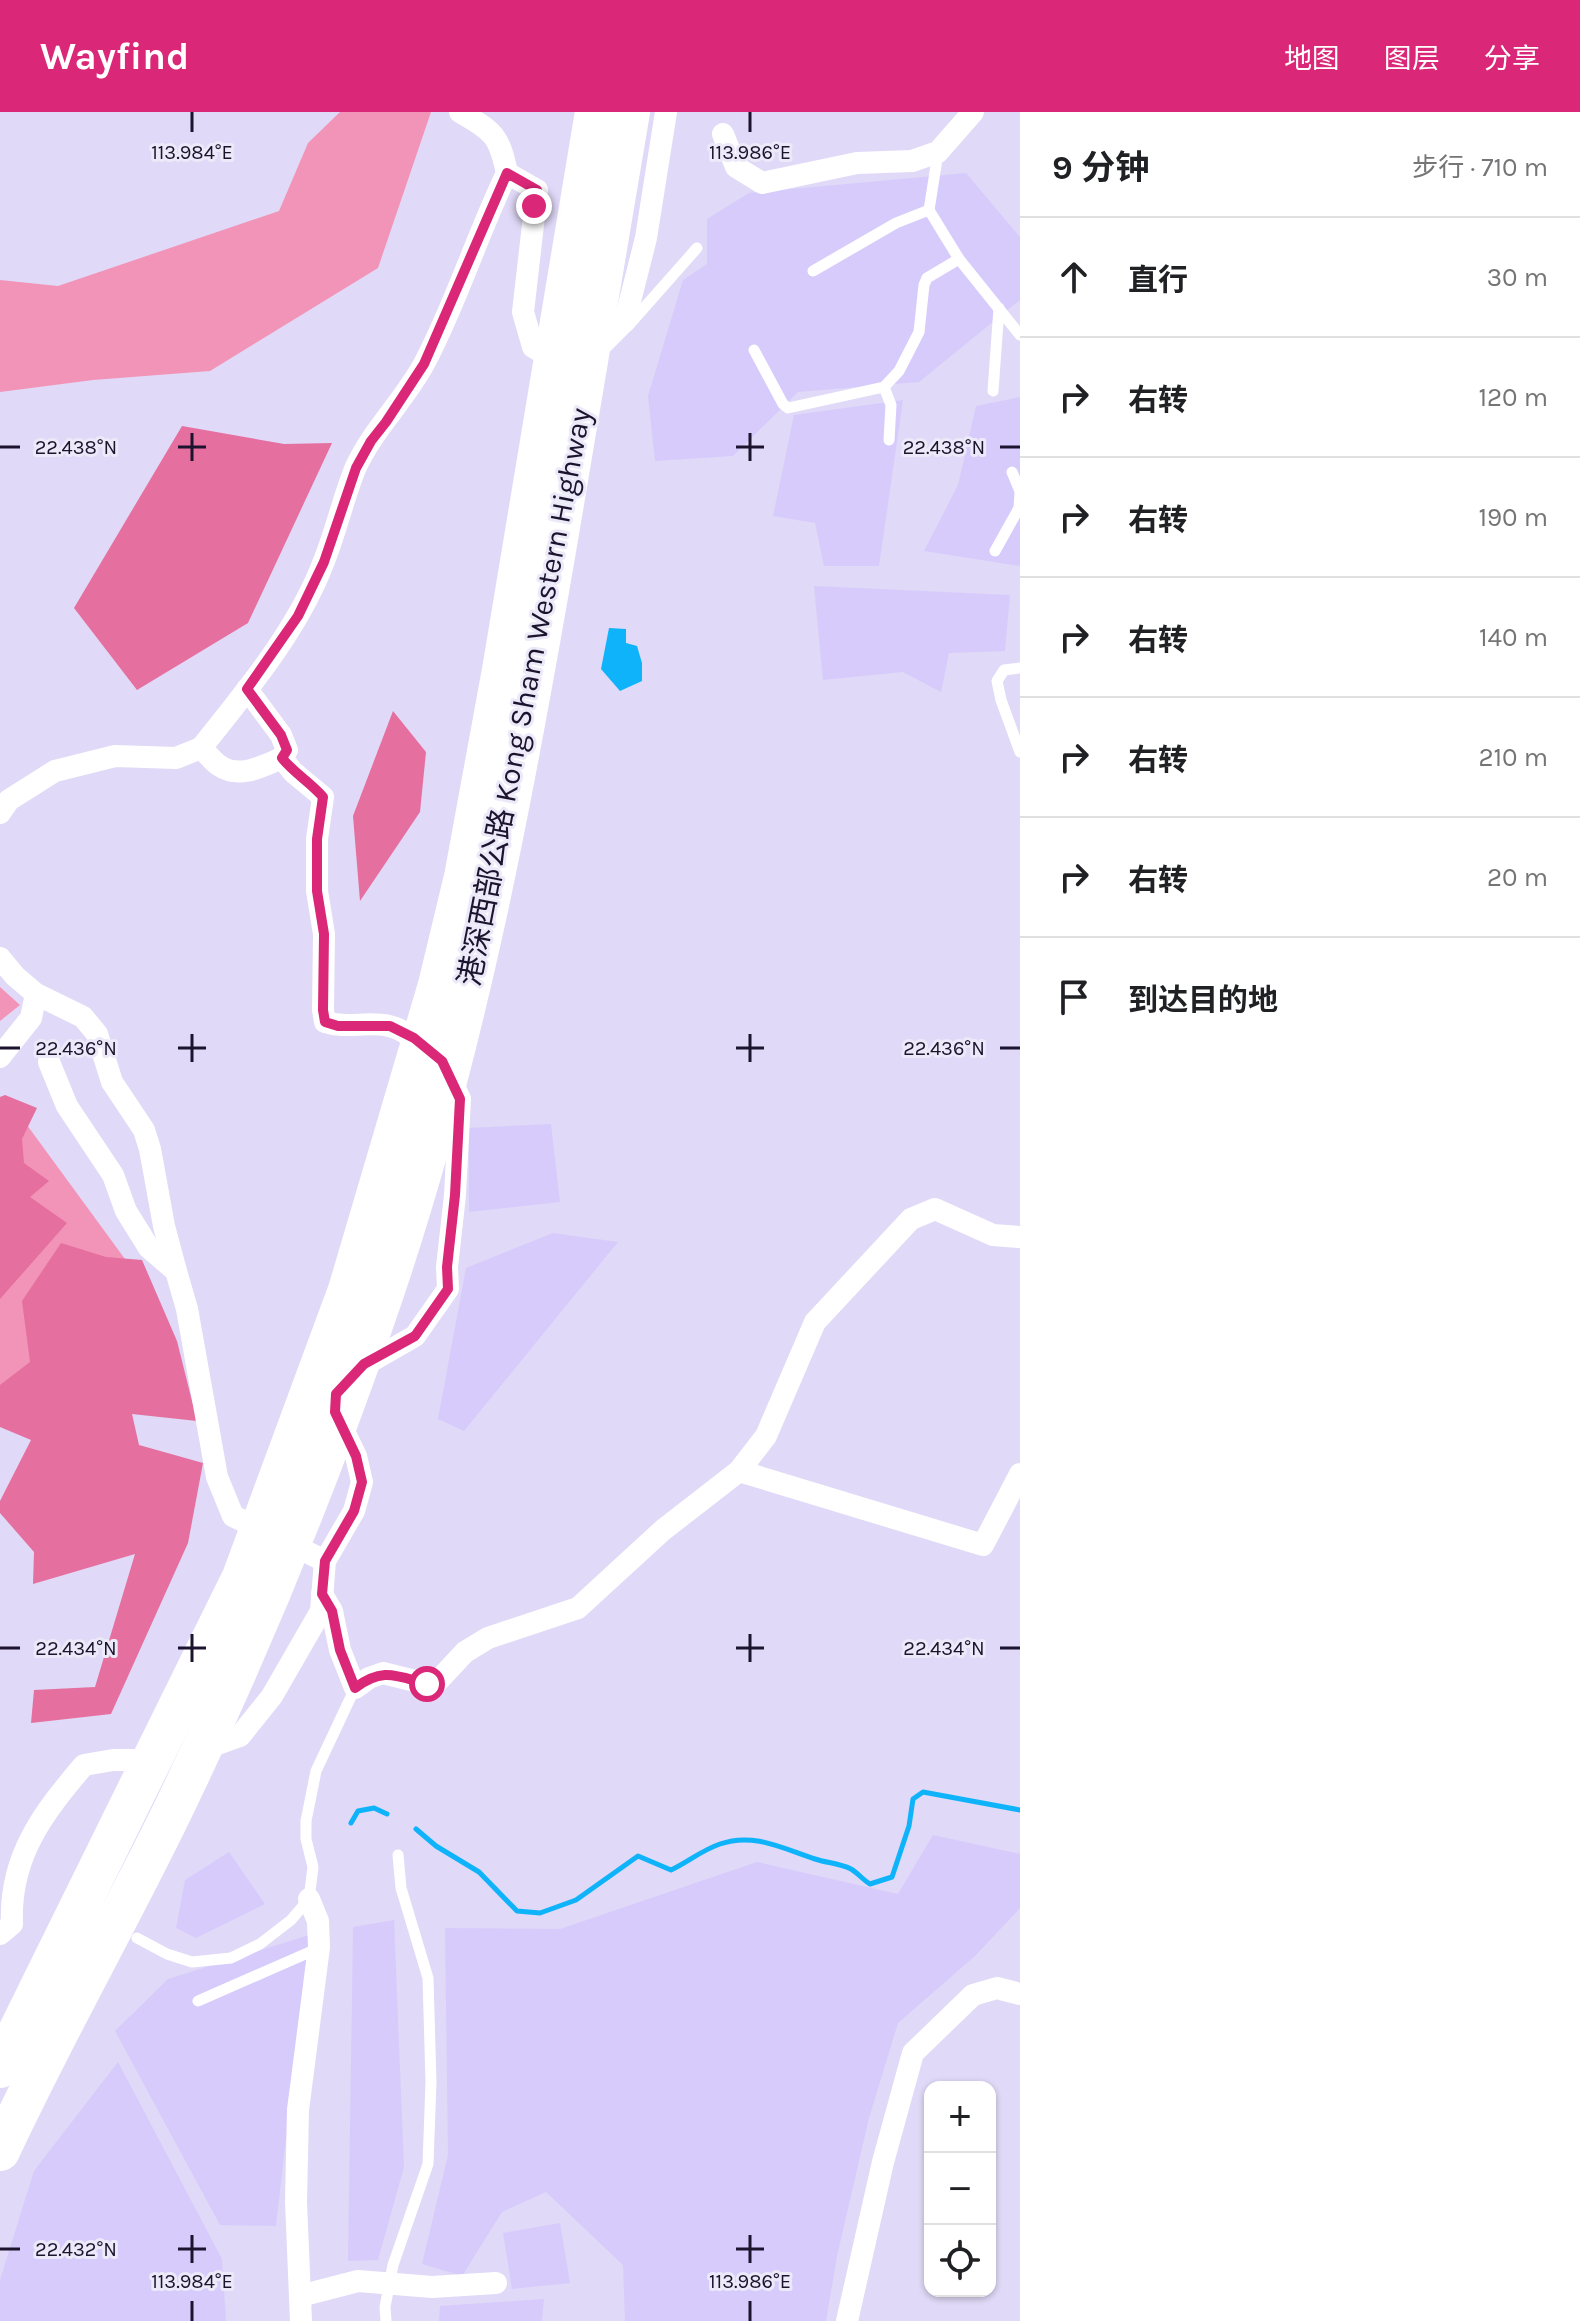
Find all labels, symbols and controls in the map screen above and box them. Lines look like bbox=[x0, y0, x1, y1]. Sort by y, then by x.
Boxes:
text: Wayfind bbox=[40, 34, 189, 79]
text: 地图 bbox=[1284, 42, 1340, 75]
text: 图层 bbox=[1384, 42, 1440, 75]
text: 分享 bbox=[1484, 42, 1540, 75]
text: 113.984°E bbox=[151, 141, 233, 164]
text: 113.986°E bbox=[709, 141, 791, 164]
text: 9 分钟 bbox=[1052, 148, 1149, 188]
text: 步行 · 710 m bbox=[1412, 152, 1548, 183]
route end bbox=[516, 188, 552, 224]
icon: ahead bbox=[1052, 255, 1096, 299]
text: 直行 bbox=[1128, 262, 1188, 298]
text: 30 m bbox=[1487, 262, 1548, 293]
icon: right bbox=[1052, 375, 1096, 419]
text: 右转 bbox=[1128, 382, 1188, 418]
text: 120 m bbox=[1478, 382, 1548, 413]
street label: 港深西部公路 Kong Sham Western Highway bbox=[451, 405, 599, 989]
text: 22.438°N bbox=[35, 436, 117, 459]
text: 22.438°N bbox=[903, 436, 985, 459]
icon: right bbox=[1052, 495, 1096, 539]
text: 右转 bbox=[1128, 502, 1188, 538]
text: 190 m bbox=[1478, 502, 1548, 533]
icon: right bbox=[1052, 615, 1096, 659]
text: 右转 bbox=[1128, 622, 1188, 658]
text: 140 m bbox=[1479, 622, 1548, 653]
icon: right bbox=[1052, 735, 1096, 779]
text: 右转 bbox=[1128, 742, 1188, 778]
text: 210 m bbox=[1478, 742, 1548, 773]
icon: right bbox=[1052, 855, 1096, 899]
text: 右转 bbox=[1128, 862, 1188, 898]
text: 20 m bbox=[1487, 862, 1548, 893]
icon: arrive bbox=[1052, 975, 1096, 1019]
text: 到达目的地 bbox=[1128, 982, 1278, 1018]
text: 22.436°N bbox=[35, 1037, 117, 1060]
text: 22.436°N bbox=[903, 1037, 985, 1060]
text: 22.434°N bbox=[35, 1637, 117, 1660]
text: 22.434°N bbox=[903, 1637, 985, 1660]
route start bbox=[409, 1666, 445, 1702]
map controls bbox=[924, 2081, 996, 2297]
button: + bbox=[924, 2081, 996, 2153]
button: − bbox=[924, 2153, 996, 2225]
button: locate bbox=[924, 2225, 996, 2297]
text: 22.432°N bbox=[35, 2238, 117, 2261]
text: 113.984°E bbox=[151, 2270, 233, 2293]
text: 113.986°E bbox=[709, 2270, 791, 2293]

